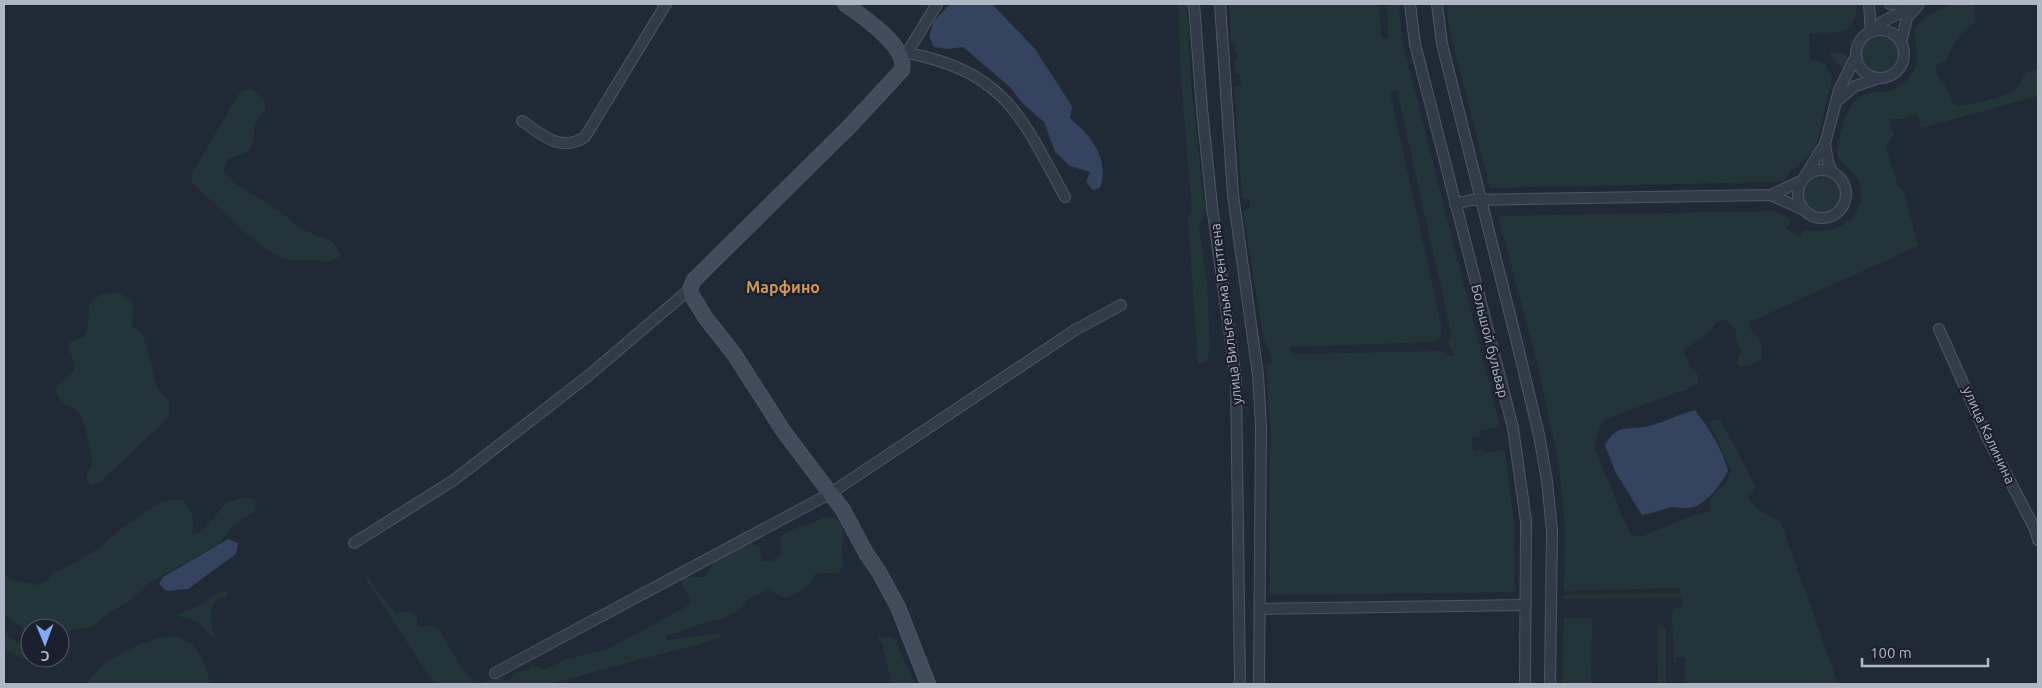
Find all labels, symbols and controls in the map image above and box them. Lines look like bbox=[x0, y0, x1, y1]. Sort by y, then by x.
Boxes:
street label: улица Вильгельма Рентгена bbox=[1207, 222, 1245, 406]
district label: Марфино bbox=[746, 278, 820, 296]
street label: Большой бульвар bbox=[1468, 283, 1512, 399]
street label: улица Калинина bbox=[1959, 384, 2019, 486]
north arrow bbox=[20, 618, 70, 668]
scale bar bbox=[1862, 636, 1988, 668]
text: 100 m bbox=[1870, 644, 1912, 661]
text: С bbox=[41, 648, 50, 664]

